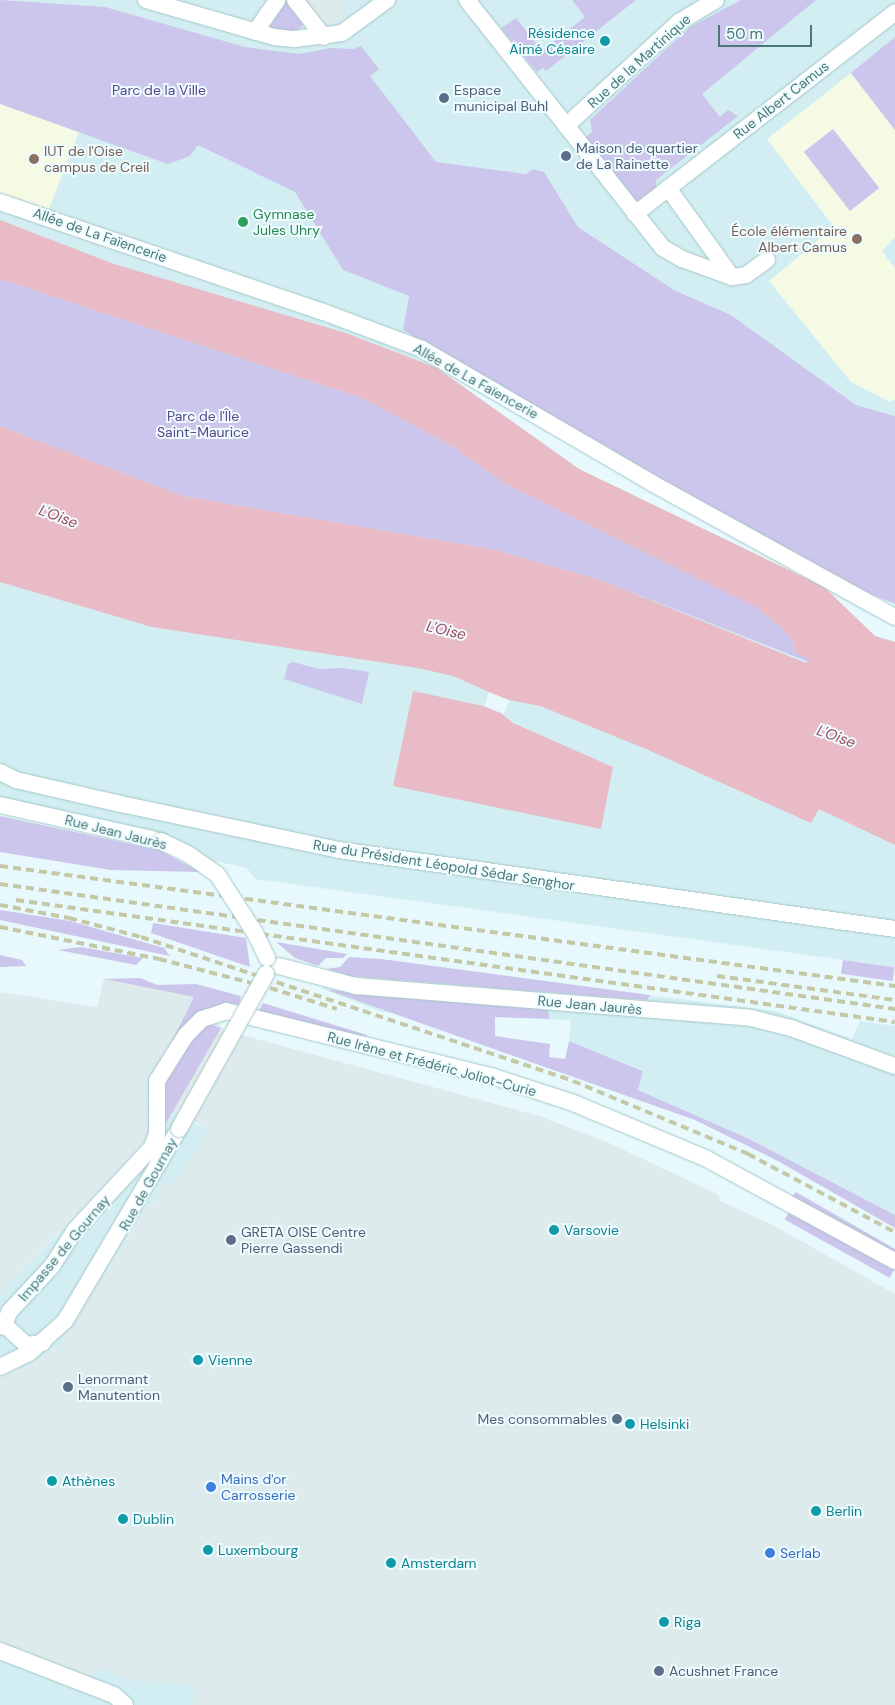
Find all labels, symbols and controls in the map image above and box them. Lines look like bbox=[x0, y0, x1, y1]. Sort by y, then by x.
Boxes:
street label: Rue de la Martinique bbox=[584, 10, 694, 112]
scale bar bbox=[720, 15, 814, 47]
text: 50 m bbox=[726, 24, 763, 44]
place label: Résidence Aimé Césaire bbox=[509, 25, 595, 58]
marker: Résidence Aimé Césaire bbox=[599, 35, 611, 47]
street label: Rue Albert Camus bbox=[730, 57, 832, 143]
park label: Parc de la Ville bbox=[112, 82, 206, 98]
place label: Espace municipal Buhl bbox=[454, 82, 548, 114]
marker: Espace municipal Buhl bbox=[438, 92, 450, 104]
place label: Maison de quartier de La Rainette bbox=[576, 140, 698, 172]
place label: IUT de l'Oise campus de Creil bbox=[44, 143, 149, 176]
marker: Maison de quartier de La Rainette bbox=[560, 150, 572, 162]
marker: IUT de l'Oise campus de Creil bbox=[28, 153, 40, 165]
street label: Allée de La Faïencerie bbox=[31, 204, 169, 266]
place label: Gymnase Jules Uhry bbox=[253, 206, 320, 238]
marker: Gymnase Jules Uhry bbox=[237, 216, 249, 228]
place label: École élémentaire Albert Camus bbox=[731, 223, 847, 256]
marker: École élémentaire Albert Camus bbox=[851, 233, 863, 245]
street label: Allée de La Faïencerie bbox=[410, 340, 542, 422]
park label: Parc de l'Île Saint-Maurice bbox=[157, 408, 249, 441]
water label: L'Oise bbox=[36, 501, 80, 533]
water label: L'Oise bbox=[424, 618, 468, 644]
water label: L'Oise bbox=[814, 722, 858, 752]
street label: Rue Jean Jaurès bbox=[63, 811, 169, 853]
street label: Rue du Président Léopold Sédar Senghor bbox=[312, 836, 576, 894]
street label: Rue Jean Jaurès bbox=[537, 992, 643, 1018]
street label: Rue Irène et Frédéric Joliot-Curie bbox=[326, 1028, 538, 1100]
street label: Rue de Gournay bbox=[115, 1135, 181, 1233]
street label: Impasse de Gournay bbox=[15, 1191, 113, 1305]
place label: Varsovie bbox=[564, 1222, 619, 1238]
place label: GRETA OISE Centre Pierre Gassendi bbox=[241, 1224, 366, 1256]
marker: Varsovie bbox=[548, 1224, 560, 1236]
marker: GRETA OISE Centre Pierre Gassendi bbox=[225, 1234, 237, 1246]
place label: Vienne bbox=[208, 1352, 253, 1368]
marker: Vienne bbox=[192, 1354, 204, 1366]
place label: Lenormant Manutention bbox=[78, 1371, 160, 1404]
marker: Lenormant Manutention bbox=[62, 1381, 74, 1393]
place label: Mes consommables bbox=[477, 1411, 607, 1427]
marker: Mes consommables bbox=[611, 1413, 623, 1425]
place label: Helsinki bbox=[640, 1416, 689, 1432]
marker: Helsinki bbox=[624, 1418, 636, 1430]
place label: Mains d'or Carrosserie bbox=[221, 1471, 296, 1504]
place label: Athènes bbox=[62, 1473, 115, 1489]
marker: Athènes bbox=[46, 1475, 58, 1487]
marker: Mains d'or Carrosserie bbox=[205, 1481, 217, 1493]
place label: Berlin bbox=[826, 1503, 862, 1519]
marker: Berlin bbox=[810, 1505, 822, 1517]
place label: Dublin bbox=[133, 1511, 174, 1527]
marker: Dublin bbox=[117, 1513, 129, 1525]
place label: Luxembourg bbox=[218, 1542, 298, 1558]
marker: Luxembourg bbox=[202, 1544, 214, 1556]
place label: Serlab bbox=[780, 1545, 821, 1561]
marker: Serlab bbox=[764, 1547, 776, 1559]
place label: Amsterdam bbox=[401, 1555, 477, 1571]
marker: Amsterdam bbox=[385, 1557, 397, 1569]
place label: Riga bbox=[674, 1614, 701, 1630]
marker: Riga bbox=[658, 1616, 670, 1628]
place label: Acushnet France bbox=[669, 1663, 778, 1679]
marker: Acushnet France bbox=[653, 1665, 665, 1677]

